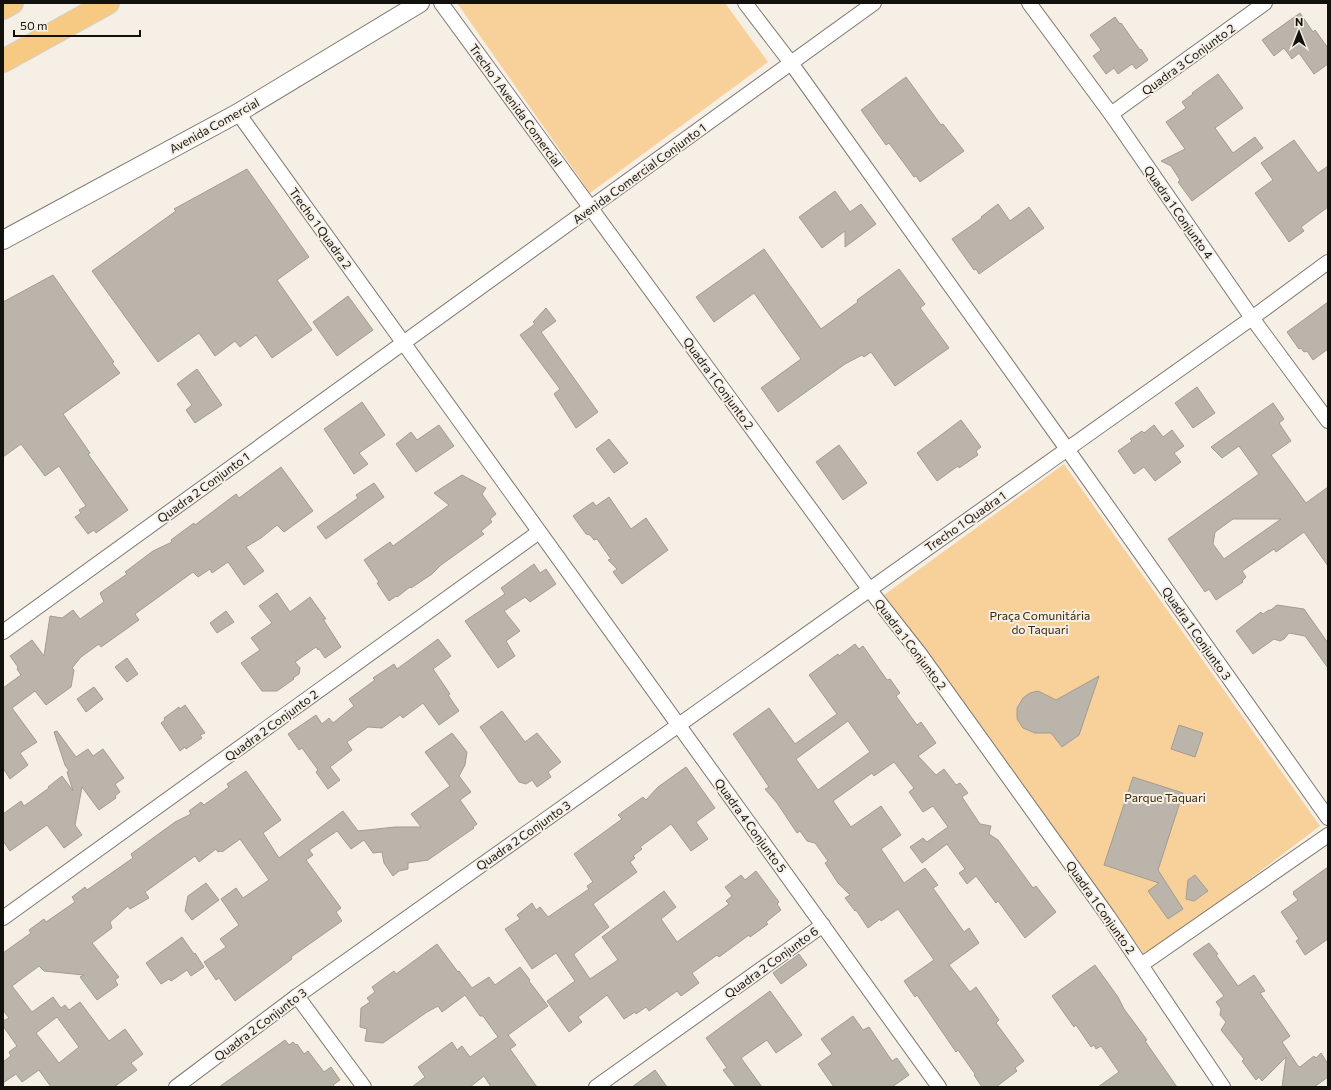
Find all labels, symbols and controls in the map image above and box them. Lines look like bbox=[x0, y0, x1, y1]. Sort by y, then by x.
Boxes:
scale bar bbox=[14, 12, 140, 38]
north arrow bbox=[1279, 12, 1319, 52]
text: N bbox=[1295, 15, 1303, 28]
text: 50 m bbox=[20, 18, 48, 32]
street label: Quadra 3 Conjunto 2 bbox=[1139, 20, 1238, 98]
street label: Trecho 1 Avenida Comercial bbox=[467, 41, 565, 169]
street label: Avenida Comercial bbox=[167, 94, 261, 156]
street label: Avenida Comercial Conjunto 1 bbox=[570, 120, 708, 226]
street label: Quadra 1 Conjunto 4 bbox=[1141, 163, 1217, 261]
street label: Trecho 1 Quadra 2 bbox=[287, 185, 355, 272]
street label: Quadra 1 Conjunto 2 bbox=[681, 334, 757, 432]
street label: Quadra 2 Conjunto 1 bbox=[154, 449, 252, 525]
street label: Trecho 1 Quadra 1 bbox=[922, 488, 1008, 554]
street label: Quadra 1 Conjunto 3 bbox=[1160, 584, 1234, 682]
street label: Quadra 1 Conjunto 2 bbox=[872, 596, 950, 693]
park label: Praça Comunitária do Taquari bbox=[990, 608, 1090, 636]
street label: Quadra 2 Conjunto 2 bbox=[222, 686, 321, 764]
street label: Quadra 4 Conjunto 5 bbox=[712, 775, 790, 875]
park label: Parque Taquari bbox=[1124, 790, 1206, 804]
street label: Quadra 2 Conjunto 3 bbox=[473, 797, 573, 873]
street label: Quadra 1 Conjunto 2 bbox=[1064, 858, 1139, 956]
street label: Quadra 2 Conjunto 6 bbox=[721, 923, 821, 1001]
street label: Quadra 2 Conjunto 3 bbox=[211, 985, 309, 1063]

